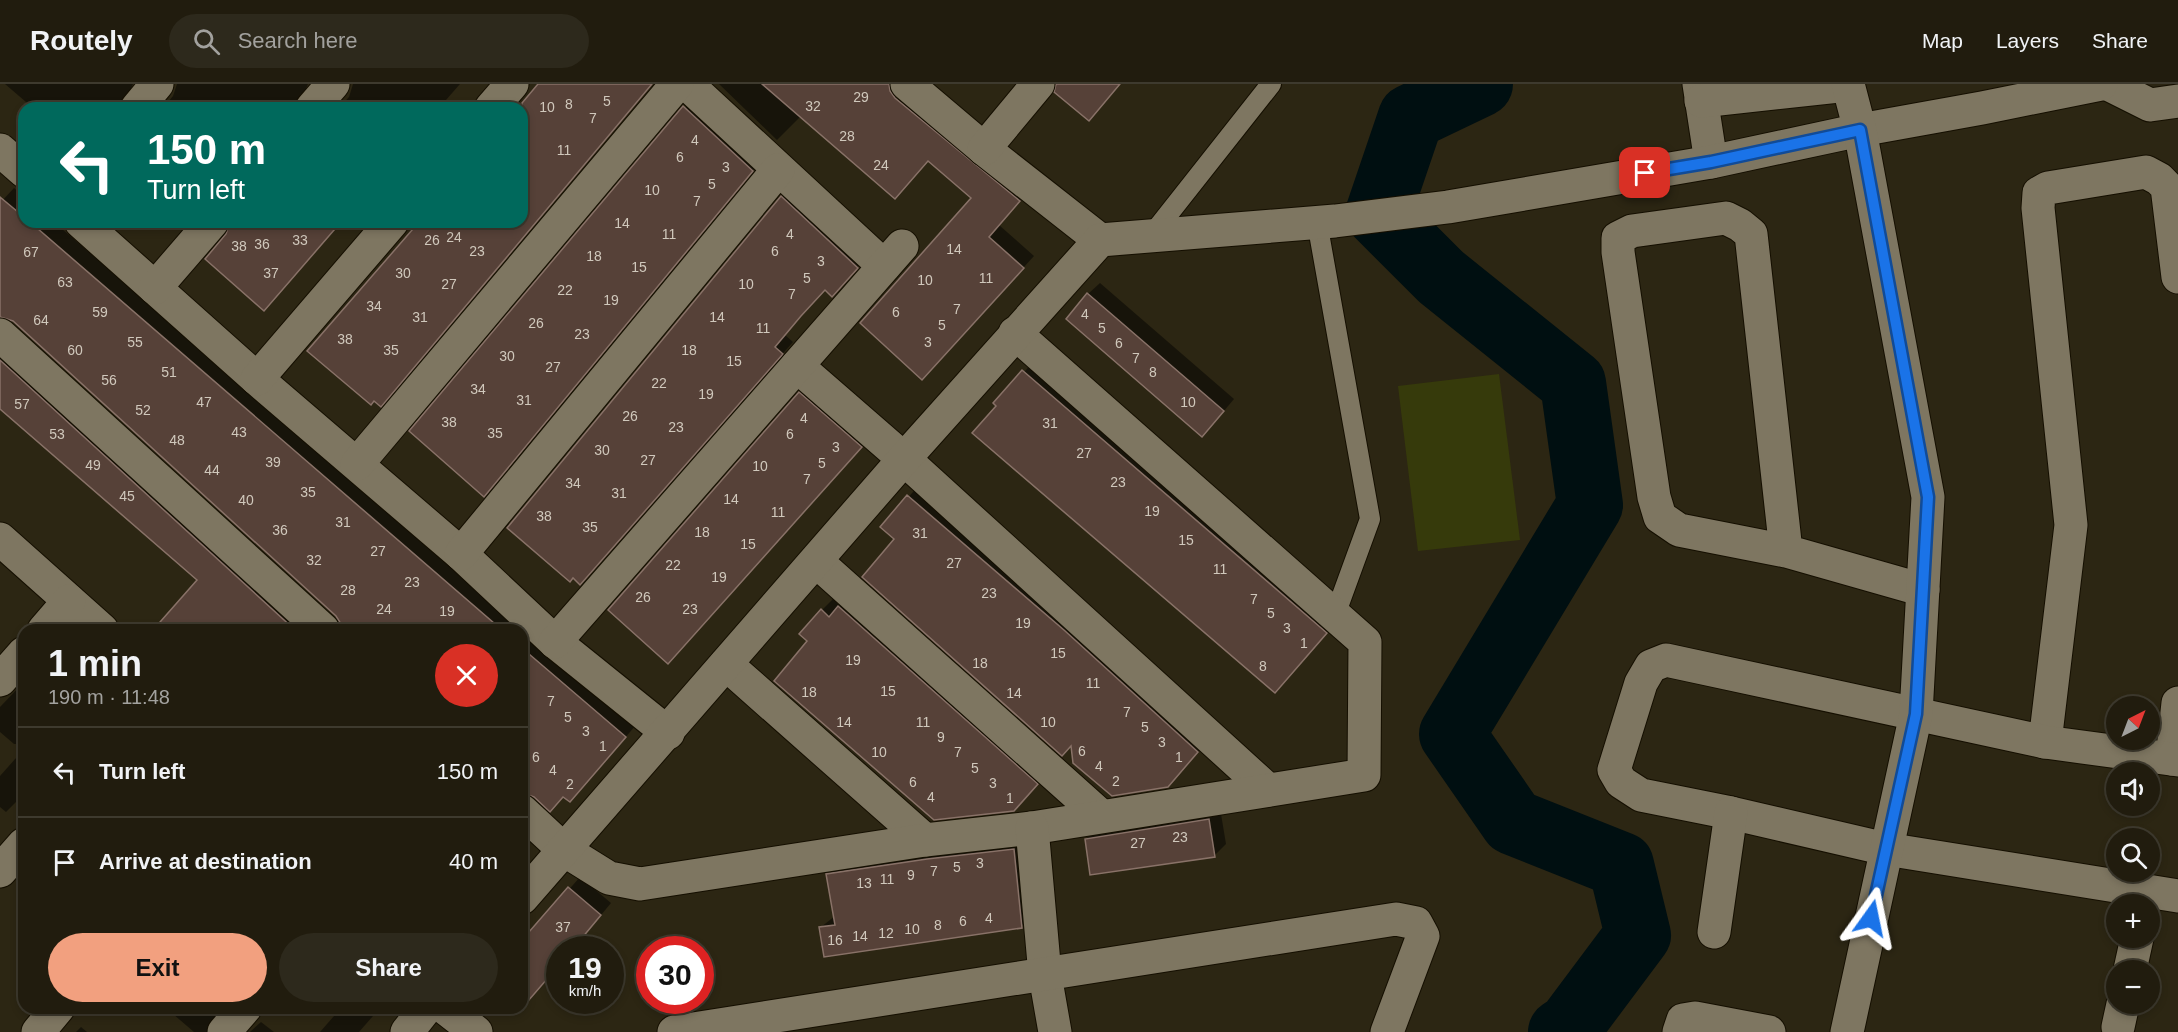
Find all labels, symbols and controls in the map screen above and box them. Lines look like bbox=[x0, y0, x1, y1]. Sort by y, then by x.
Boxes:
search box bbox=[169, 14, 589, 68]
text: Routely bbox=[30, 25, 133, 56]
icon: search bbox=[190, 25, 223, 58]
text: Search here bbox=[238, 28, 358, 53]
text: Map bbox=[1922, 29, 1963, 52]
text: Layers bbox=[1996, 29, 2059, 52]
text: Share bbox=[2092, 29, 2148, 52]
house number: 29 bbox=[853, 89, 869, 105]
house number: 5 bbox=[603, 93, 611, 109]
house number: 8 bbox=[565, 96, 573, 112]
house number: 32 bbox=[805, 98, 821, 114]
house number: 10 bbox=[539, 99, 555, 115]
house number: 7 bbox=[589, 110, 597, 126]
icon: left bbox=[48, 126, 126, 204]
text: 150 m bbox=[147, 126, 266, 173]
house number: 28 bbox=[839, 128, 855, 144]
house number: 4 bbox=[691, 132, 699, 148]
house number: 11 bbox=[557, 142, 571, 158]
pin bbox=[1619, 147, 1670, 198]
house number: 6 bbox=[676, 149, 684, 165]
icon: arrive bbox=[1628, 156, 1661, 189]
house number: 24 bbox=[873, 157, 889, 173]
house number: 3 bbox=[722, 159, 730, 175]
text: Turn left bbox=[147, 175, 245, 205]
house number: 5 bbox=[708, 176, 716, 192]
house number: 10 bbox=[644, 182, 660, 198]
house number: 7 bbox=[693, 193, 701, 209]
house number: 14 bbox=[614, 215, 630, 231]
house number: 11 bbox=[662, 226, 676, 242]
house number: 4 bbox=[786, 226, 794, 242]
house number: 24 bbox=[446, 229, 462, 245]
house number: 33 bbox=[292, 232, 308, 248]
house number: 26 bbox=[424, 232, 440, 248]
house number: 36 bbox=[254, 236, 270, 252]
house number: 38 bbox=[231, 238, 247, 254]
house number: 14 bbox=[946, 241, 962, 257]
house number: 23 bbox=[469, 243, 485, 259]
house number: 6 bbox=[771, 243, 779, 259]
house number: 67 bbox=[23, 244, 39, 260]
house number: 18 bbox=[586, 248, 602, 264]
house number: 3 bbox=[817, 253, 825, 269]
house number: 15 bbox=[631, 259, 647, 275]
house number: 37 bbox=[263, 265, 279, 281]
house number: 30 bbox=[395, 265, 411, 281]
house number: 5 bbox=[803, 270, 811, 286]
house number: 11 bbox=[979, 270, 993, 286]
house number: 10 bbox=[917, 272, 933, 288]
house number: 63 bbox=[57, 274, 73, 290]
house number: 27 bbox=[441, 276, 457, 292]
house number: 10 bbox=[738, 276, 754, 292]
house number: 22 bbox=[557, 282, 573, 298]
house number: 7 bbox=[788, 286, 796, 302]
house number: 19 bbox=[603, 292, 619, 308]
house number: 34 bbox=[366, 298, 382, 314]
house number: 7 bbox=[953, 301, 961, 317]
house number: 59 bbox=[92, 304, 108, 320]
house number: 6 bbox=[892, 304, 900, 320]
house number: 4 bbox=[1081, 306, 1089, 322]
house number: 31 bbox=[412, 309, 428, 325]
house number: 14 bbox=[709, 309, 725, 325]
house number: 64 bbox=[33, 312, 49, 328]
house number: 26 bbox=[528, 315, 544, 331]
house number: 5 bbox=[938, 317, 946, 333]
house number: 11 bbox=[756, 320, 770, 336]
house number: 5 bbox=[1098, 320, 1106, 336]
house number: 23 bbox=[574, 326, 590, 342]
house number: 38 bbox=[337, 331, 353, 347]
house number: 55 bbox=[127, 334, 143, 350]
house number: 3 bbox=[924, 334, 932, 350]
house number: 6 bbox=[1115, 335, 1123, 351]
house number: 60 bbox=[67, 342, 83, 358]
house number: 35 bbox=[383, 342, 399, 358]
house number: 18 bbox=[681, 342, 697, 358]
house number: 30 bbox=[499, 348, 515, 364]
house number: 7 bbox=[1132, 350, 1140, 366]
house number: 15 bbox=[726, 353, 742, 369]
house number: 27 bbox=[545, 359, 561, 375]
house number: 51 bbox=[161, 364, 177, 380]
house number: 8 bbox=[1149, 364, 1157, 380]
house number: 56 bbox=[101, 372, 117, 388]
house number: 22 bbox=[651, 375, 667, 391]
house number: 34 bbox=[470, 381, 486, 397]
house number: 19 bbox=[698, 386, 714, 402]
house number: 31 bbox=[516, 392, 532, 408]
house number: 47 bbox=[196, 394, 212, 410]
house number: 10 bbox=[1180, 394, 1196, 410]
house number: 57 bbox=[14, 396, 30, 412]
house number: 52 bbox=[135, 402, 151, 418]
house number: 26 bbox=[622, 408, 638, 424]
house number: 4 bbox=[800, 410, 808, 426]
house number: 38 bbox=[441, 414, 457, 430]
house number: 31 bbox=[1042, 415, 1058, 431]
house number: 23 bbox=[668, 419, 684, 435]
house number: 43 bbox=[231, 424, 247, 440]
house number: 35 bbox=[487, 425, 503, 441]
house number: 53 bbox=[49, 426, 65, 442]
house number: 6 bbox=[786, 426, 794, 442]
house number: 48 bbox=[169, 432, 185, 448]
house number: 3 bbox=[832, 439, 840, 455]
house number: 30 bbox=[594, 442, 610, 458]
house number: 27 bbox=[1076, 445, 1092, 461]
house number: 27 bbox=[640, 452, 656, 468]
house number: 39 bbox=[265, 454, 281, 470]
house number: 5 bbox=[818, 455, 826, 471]
house number: 49 bbox=[85, 457, 101, 473]
house number: 10 bbox=[752, 458, 768, 474]
house number: 44 bbox=[204, 462, 220, 478]
house number: 7 bbox=[803, 471, 811, 487]
house number: 23 bbox=[1110, 474, 1126, 490]
house number: 34 bbox=[565, 475, 581, 491]
house number: 35 bbox=[300, 484, 316, 500]
house number: 31 bbox=[611, 485, 627, 501]
house number: 45 bbox=[119, 488, 135, 504]
house number: 14 bbox=[723, 491, 739, 507]
house number: 40 bbox=[238, 492, 254, 508]
house number: 19 bbox=[1144, 503, 1160, 519]
house number: 11 bbox=[771, 504, 785, 520]
house number: 38 bbox=[536, 508, 552, 524]
house number: 31 bbox=[335, 514, 351, 530]
house number: 35 bbox=[582, 519, 598, 535]
house number: 36 bbox=[272, 522, 288, 538]
house number: 18 bbox=[694, 524, 710, 540]
house number: 31 bbox=[912, 525, 928, 541]
house number: 15 bbox=[1178, 532, 1194, 548]
house number: 15 bbox=[740, 536, 756, 552]
house number: 27 bbox=[370, 543, 386, 559]
house number: 32 bbox=[306, 552, 322, 568]
house number: 27 bbox=[946, 555, 962, 571]
house number: 22 bbox=[665, 557, 681, 573]
house number: 11 bbox=[1213, 561, 1227, 577]
house number: 19 bbox=[711, 569, 727, 585]
house number: 23 bbox=[404, 574, 420, 590]
house number: 28 bbox=[340, 582, 356, 598]
house number: 23 bbox=[981, 585, 997, 601]
house number: 26 bbox=[635, 589, 651, 605]
house number: 7 bbox=[1250, 591, 1258, 607]
house number: 24 bbox=[376, 601, 392, 617]
house number: 23 bbox=[682, 601, 698, 617]
house number: 19 bbox=[439, 603, 455, 619]
house number: 5 bbox=[1267, 605, 1275, 621]
house number: 19 bbox=[1015, 615, 1031, 631]
house number: 3 bbox=[1283, 620, 1291, 636]
house number: 1 bbox=[1300, 635, 1308, 651]
text: 1 min bbox=[48, 643, 142, 684]
button: close bbox=[435, 644, 498, 707]
house number: 15 bbox=[1050, 645, 1066, 661]
house number: 19 bbox=[845, 652, 861, 668]
house number: 18 bbox=[972, 655, 988, 671]
house number: 8 bbox=[1259, 658, 1267, 674]
house number: 11 bbox=[1086, 675, 1100, 691]
house number: 15 bbox=[880, 683, 896, 699]
house number: 18 bbox=[801, 684, 817, 700]
house number: 14 bbox=[1006, 685, 1022, 701]
text: 190 m · 11:48 bbox=[48, 686, 170, 708]
house number: 7 bbox=[547, 693, 555, 709]
north arrow bbox=[2106, 696, 2160, 750]
map controls bbox=[2106, 696, 2160, 1014]
house number: 7 bbox=[1123, 704, 1131, 720]
house number: 5 bbox=[564, 709, 572, 725]
house number: 14 bbox=[836, 714, 852, 730]
house number: 11 bbox=[916, 714, 930, 730]
house number: 10 bbox=[1040, 714, 1056, 730]
house number: 5 bbox=[1141, 719, 1149, 735]
house number: 3 bbox=[582, 723, 590, 739]
house number: 9 bbox=[937, 729, 945, 745]
house number: 3 bbox=[1158, 734, 1166, 750]
house number: 1 bbox=[599, 738, 607, 754]
house number: 6 bbox=[1078, 743, 1086, 759]
house number: 10 bbox=[871, 744, 887, 760]
house number: 7 bbox=[954, 744, 962, 760]
house number: 6 bbox=[532, 749, 540, 765]
house number: 1 bbox=[1175, 749, 1183, 765]
icon: left bbox=[48, 756, 81, 789]
house number: 4 bbox=[1095, 758, 1103, 774]
text: Turn left bbox=[99, 759, 185, 784]
text: 150 m bbox=[437, 759, 498, 784]
house number: 5 bbox=[971, 760, 979, 776]
house number: 4 bbox=[549, 762, 557, 778]
button: sound bbox=[2106, 762, 2160, 816]
house number: 2 bbox=[1112, 773, 1120, 789]
house number: 6 bbox=[909, 774, 917, 790]
house number: 3 bbox=[989, 775, 997, 791]
house number: 2 bbox=[566, 776, 574, 792]
house number: 4 bbox=[927, 789, 935, 805]
house number: 1 bbox=[1006, 790, 1014, 806]
button: search bbox=[2106, 828, 2160, 882]
house number: 23 bbox=[1172, 829, 1188, 845]
house number: 27 bbox=[1130, 835, 1146, 851]
icon: arrive bbox=[48, 846, 81, 879]
text: Arrive at destination bbox=[99, 849, 312, 874]
text: 40 m bbox=[449, 849, 498, 874]
house number: 3 bbox=[976, 855, 984, 871]
house number: 5 bbox=[953, 859, 961, 875]
house number: 7 bbox=[930, 863, 938, 879]
house number: 9 bbox=[907, 867, 915, 883]
house number: 11 bbox=[880, 871, 894, 887]
house number: 13 bbox=[856, 875, 872, 891]
position arrow bbox=[1839, 886, 1903, 950]
button: + bbox=[2106, 894, 2160, 948]
house number: 4 bbox=[985, 910, 993, 926]
house number: 6 bbox=[959, 913, 967, 929]
house number: 8 bbox=[934, 917, 942, 933]
house number: 37 bbox=[555, 919, 571, 935]
house number: 10 bbox=[904, 921, 920, 937]
house number: 12 bbox=[878, 925, 894, 941]
house number: 14 bbox=[852, 928, 868, 944]
house number: 16 bbox=[827, 932, 843, 948]
button: Exit bbox=[48, 933, 267, 1002]
button: Share bbox=[279, 933, 498, 1002]
speed limit sign: 30 bbox=[636, 936, 714, 1014]
text: 19 bbox=[568, 951, 602, 984]
button: − bbox=[2106, 960, 2160, 1014]
text: km/h bbox=[569, 982, 601, 999]

